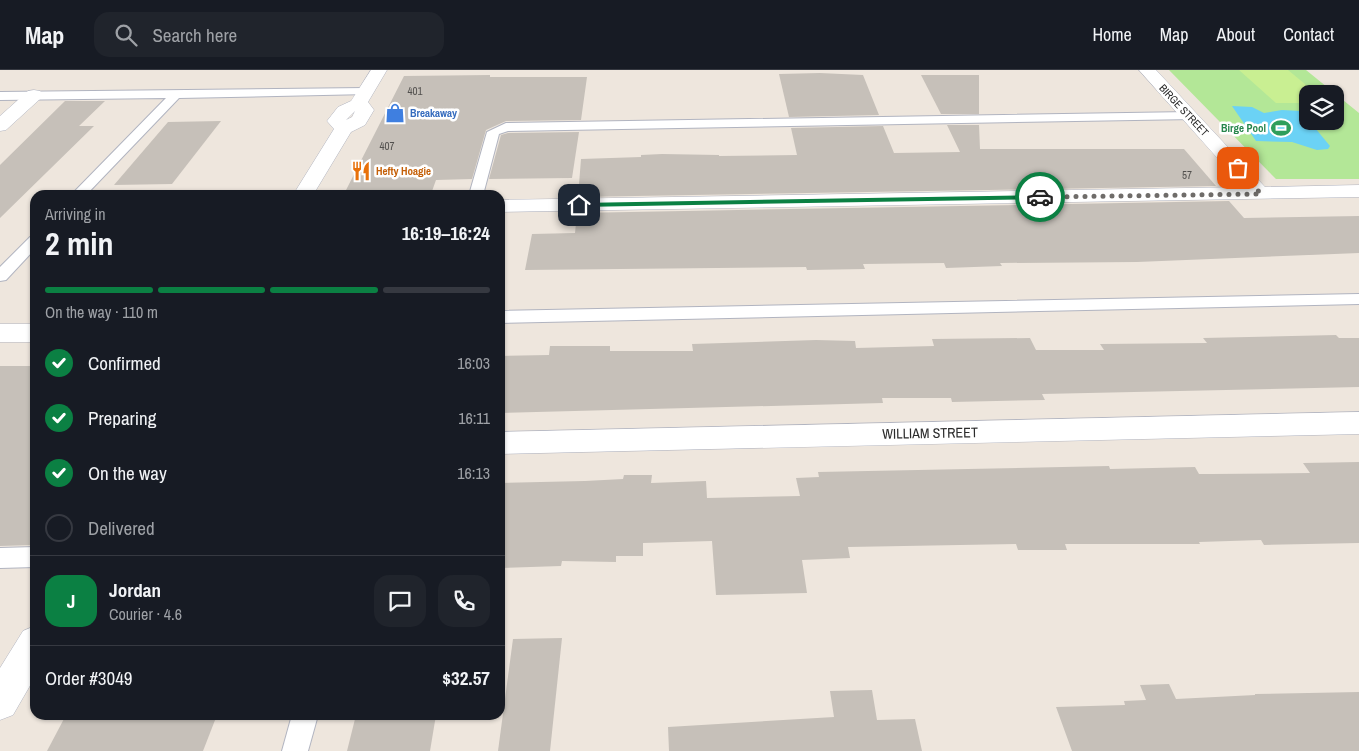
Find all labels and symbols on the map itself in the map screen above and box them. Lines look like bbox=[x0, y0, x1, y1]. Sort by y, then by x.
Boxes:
street label: BIRGE STREET bbox=[1156, 81, 1212, 139]
house number: 401 bbox=[407, 84, 423, 98]
shop icon: Breakaway bbox=[384, 102, 406, 124]
place label: Breakaway bbox=[410, 106, 457, 120]
sports icon: Birge Pool bbox=[1270, 117, 1292, 139]
place label: Birge Pool bbox=[1221, 121, 1266, 135]
house number: 407 bbox=[379, 139, 395, 153]
pin bbox=[1217, 147, 1259, 189]
restaurant icon: Hefty Hoagie bbox=[350, 160, 372, 182]
place label: Hefty Hoagie bbox=[376, 164, 431, 178]
house number: 57 bbox=[1182, 168, 1192, 182]
courier bbox=[1015, 172, 1065, 222]
pin bbox=[558, 184, 600, 226]
street label: WILLIAM STREET bbox=[882, 423, 978, 443]

